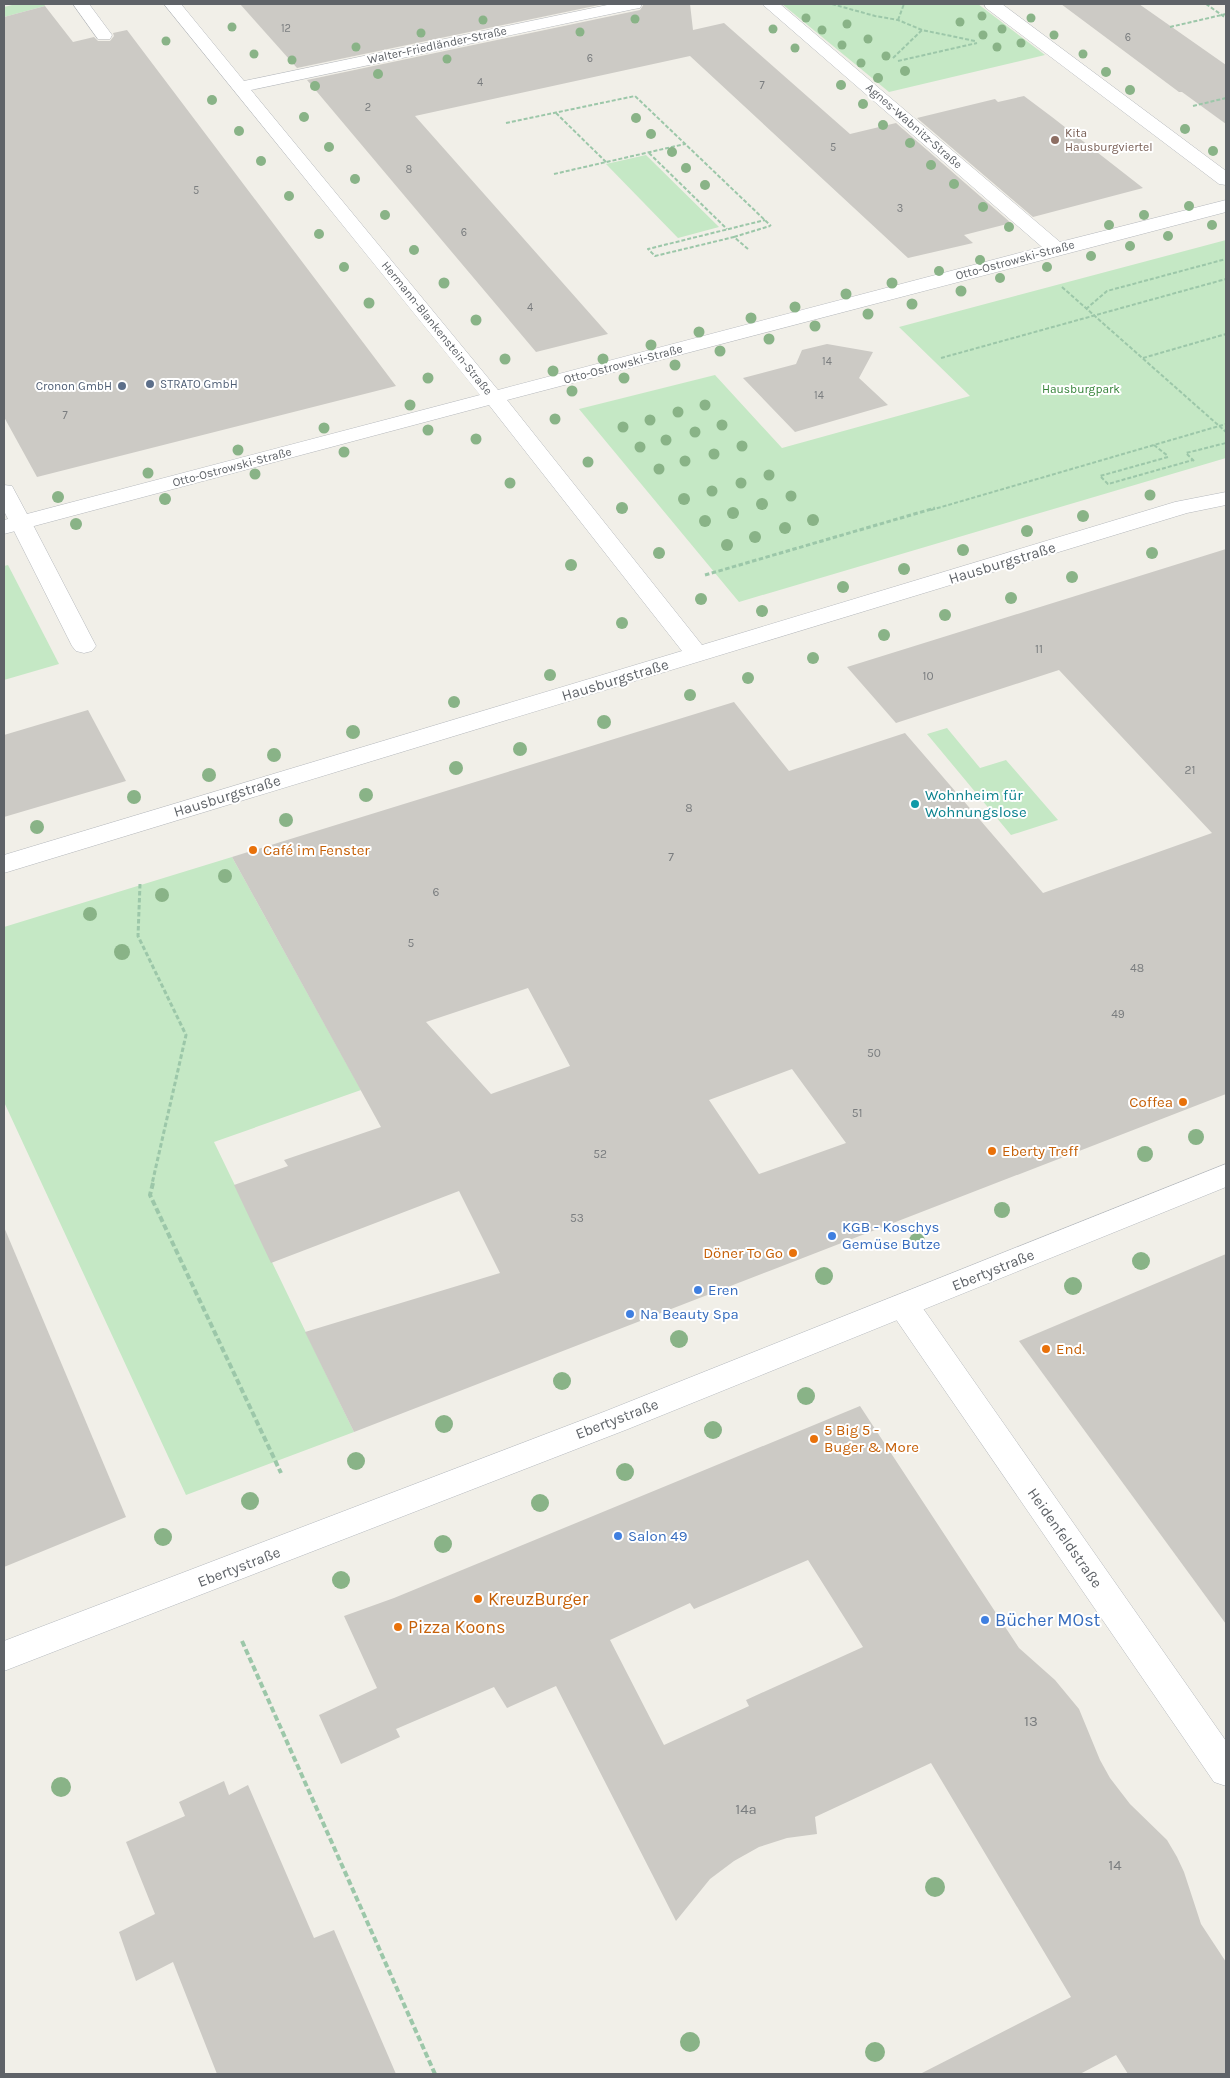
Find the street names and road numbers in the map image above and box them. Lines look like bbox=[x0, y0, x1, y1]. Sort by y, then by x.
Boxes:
street label: Walter-Friedländer-Straße bbox=[366, 23, 508, 67]
street label: Agnes-Wabnitz-Straße bbox=[863, 80, 965, 172]
street label: Otto-Ostrowski-Straße bbox=[954, 237, 1076, 283]
street label: Hermann-Blankenstein-Straße bbox=[379, 258, 495, 398]
street label: Otto-Ostrowski-Straße bbox=[562, 341, 684, 387]
street label: Otto-Ostrowski-Straße bbox=[171, 444, 293, 490]
street label: Hausburgstraße bbox=[946, 538, 1058, 588]
street label: Hausburgstraße bbox=[559, 655, 671, 705]
street label: Hausburgstraße bbox=[171, 771, 283, 821]
street label: Ebertystraße bbox=[949, 1245, 1037, 1295]
street label: Ebertystraße bbox=[573, 1395, 661, 1443]
street label: Heidenfeldstraße bbox=[1024, 1485, 1106, 1591]
street label: Ebertystraße bbox=[195, 1543, 283, 1591]

